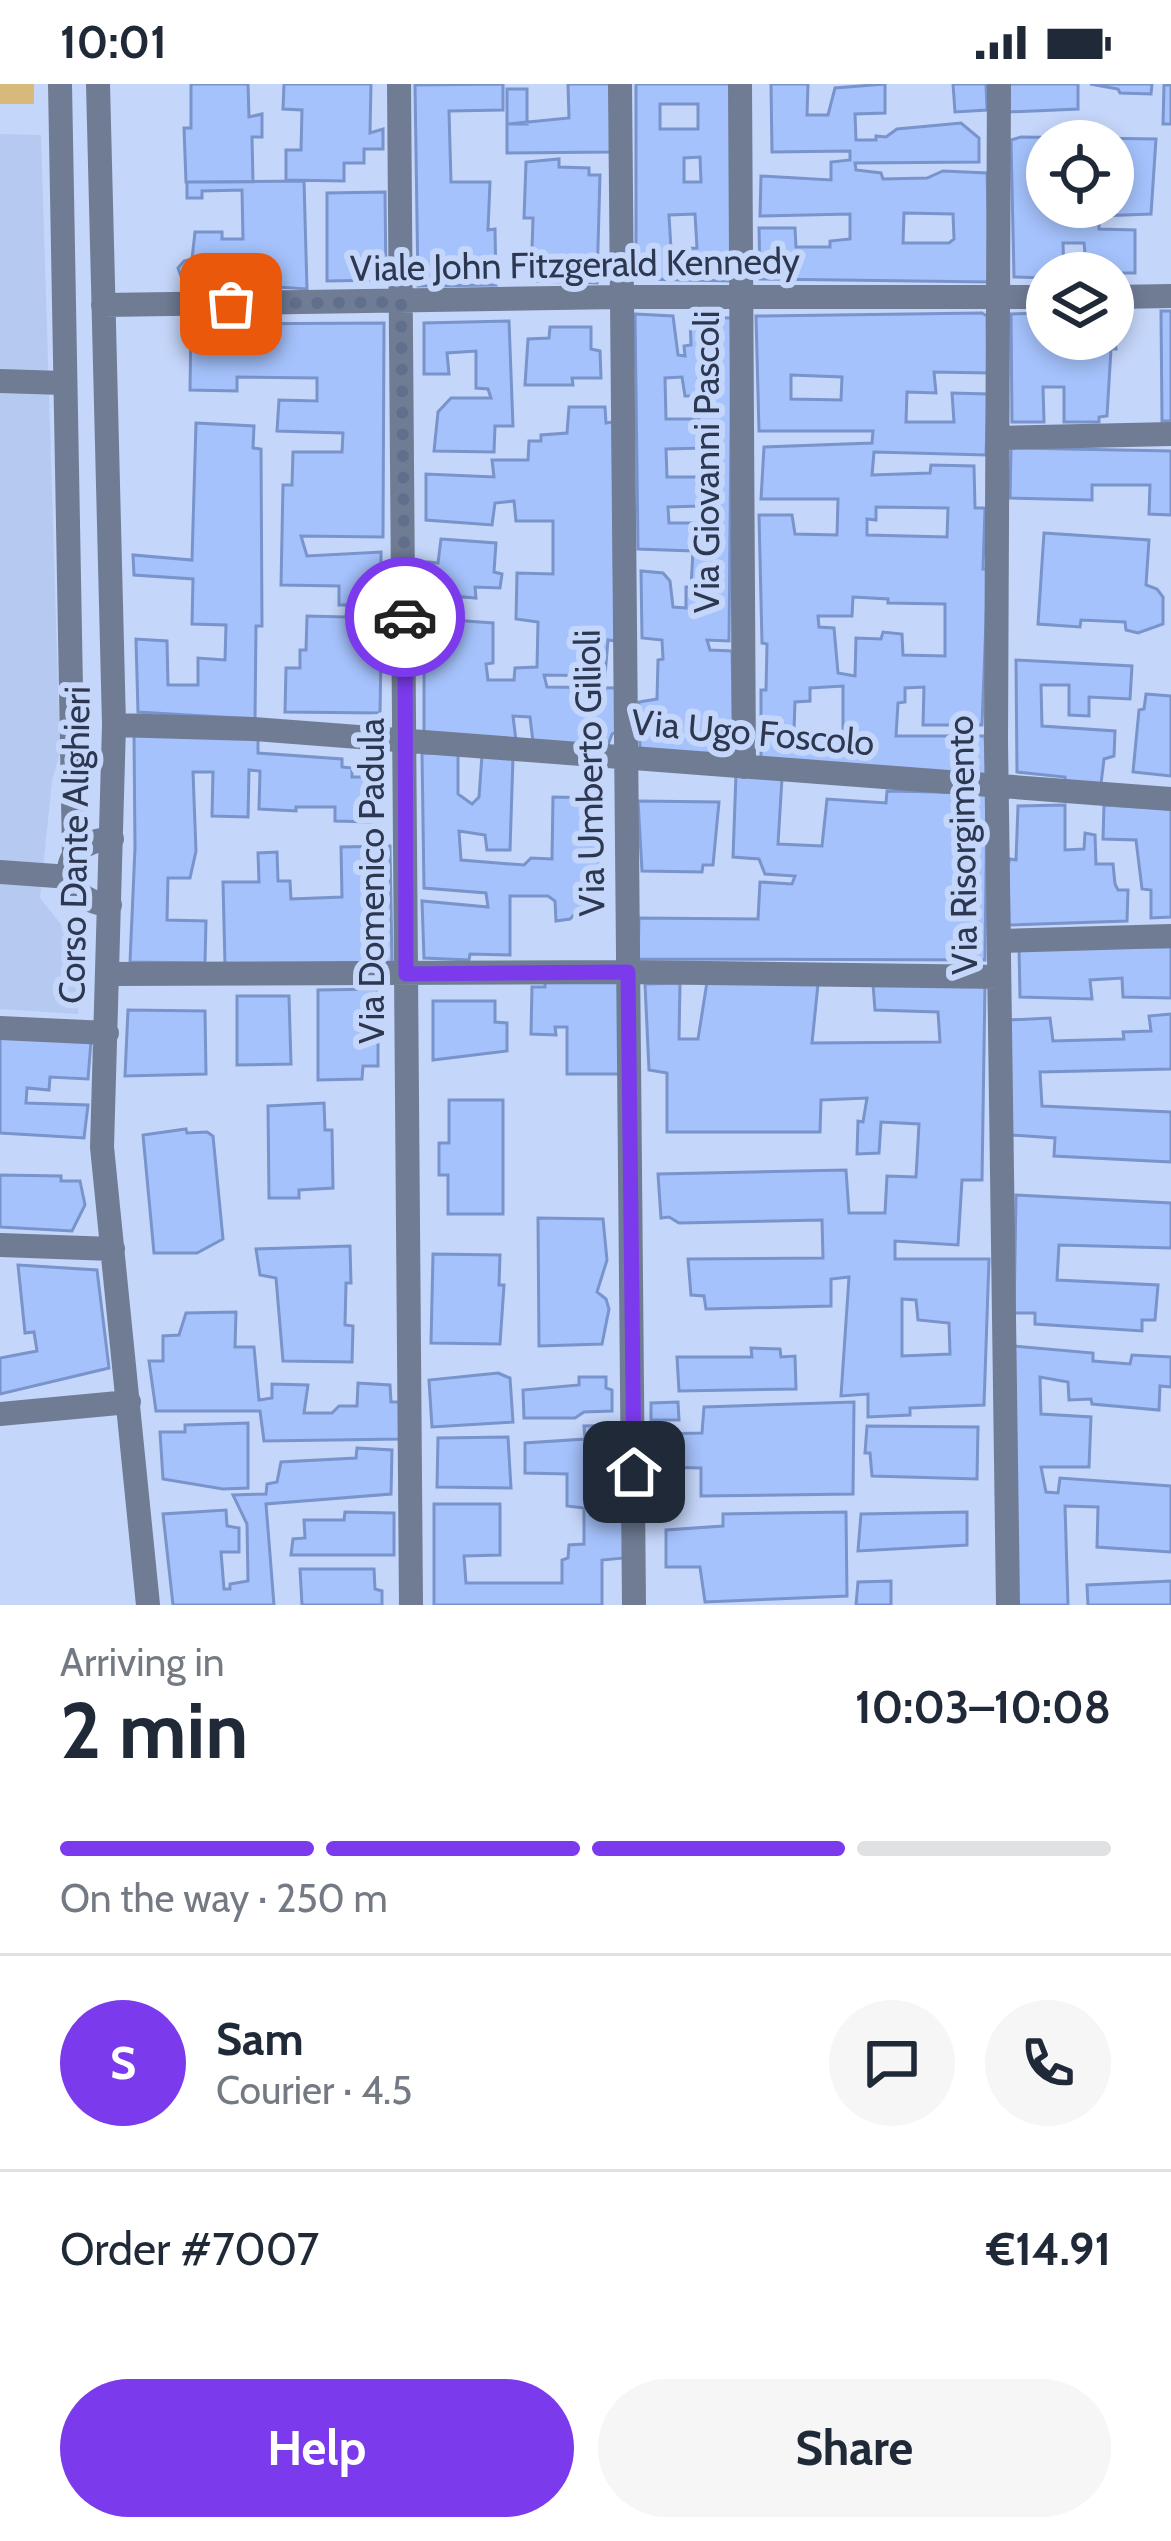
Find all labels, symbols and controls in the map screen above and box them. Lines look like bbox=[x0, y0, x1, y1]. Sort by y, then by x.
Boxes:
text: 10:01 bbox=[60, 15, 167, 69]
map controls bbox=[1026, 120, 1134, 360]
button: locate bbox=[1026, 120, 1134, 228]
street label: Viale John Fitzgerald Kennedy bbox=[350, 238, 800, 290]
button: layers bbox=[1026, 252, 1134, 360]
pin bbox=[180, 253, 282, 355]
icon: bag bbox=[198, 271, 264, 337]
street label: Via Giovanni Pascoli bbox=[684, 311, 728, 613]
courier bbox=[345, 557, 465, 677]
icon: car bbox=[372, 584, 438, 650]
street label: Via Umberto Gilioli bbox=[564, 629, 614, 917]
street label: Corso Dante Alighieri bbox=[49, 686, 99, 1004]
street label: Via Ugo Foscolo bbox=[630, 699, 876, 765]
street label: Via Risorgimento bbox=[938, 715, 986, 975]
street label: Via Domenico Padula bbox=[349, 718, 393, 1044]
pin bbox=[583, 1421, 685, 1523]
icon: home bbox=[601, 1439, 667, 1505]
text: Arriving in bbox=[60, 1638, 224, 1686]
text: 10:03–10:08 bbox=[855, 1680, 1111, 1734]
text: 2 min bbox=[60, 1683, 248, 1778]
text: On the way · 250 m bbox=[60, 1874, 388, 1922]
button: chat bbox=[829, 2000, 955, 2126]
button: phone bbox=[985, 2000, 1111, 2126]
text: Sam bbox=[216, 2012, 304, 2066]
text: S bbox=[110, 2036, 136, 2090]
text: Courier · 4.5 bbox=[216, 2066, 412, 2114]
text: Order #7007 bbox=[60, 2222, 319, 2276]
text: €14.91 bbox=[986, 2222, 1111, 2276]
button: Help bbox=[60, 2379, 574, 2517]
button: Share bbox=[598, 2379, 1111, 2517]

